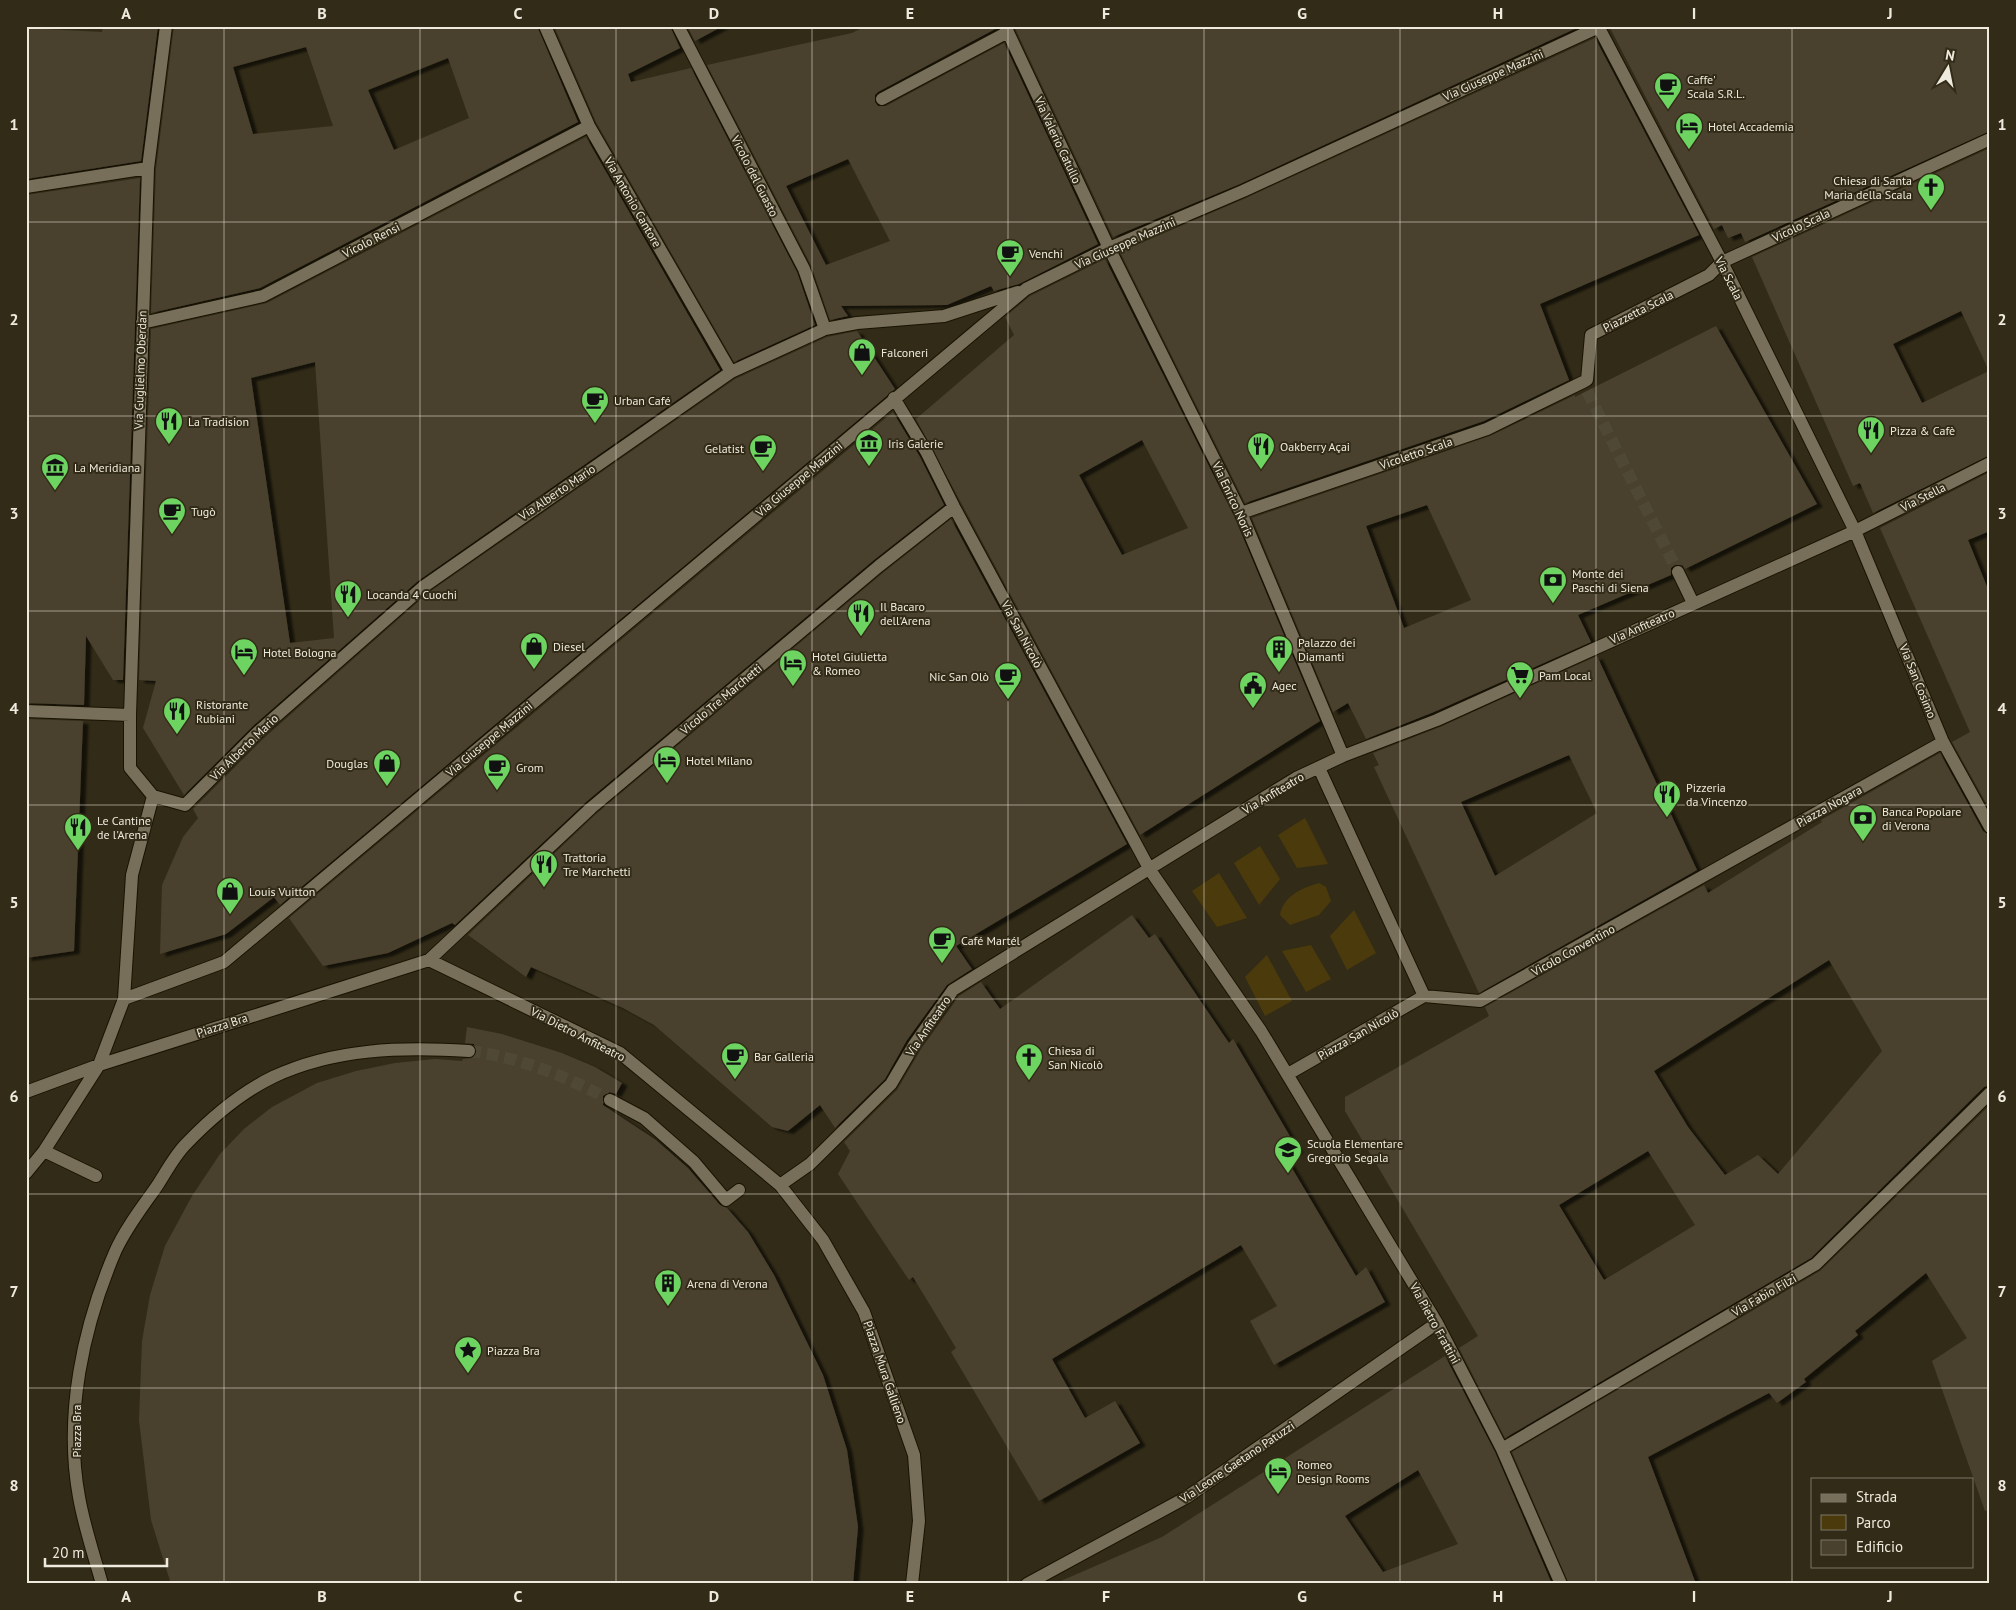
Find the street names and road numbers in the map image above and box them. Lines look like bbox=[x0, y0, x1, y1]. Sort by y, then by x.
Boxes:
street label: Via Giuseppe Mazzini bbox=[1439, 46, 1546, 104]
street label: Via Valerio Catullo bbox=[1031, 93, 1085, 186]
street label: Vicolo del Guasto bbox=[728, 132, 782, 219]
street label: Via Antonio Cantore bbox=[601, 153, 665, 250]
street label: Vicolo Scala bbox=[1769, 205, 1832, 245]
street label: Via Giuseppe Mazzini bbox=[1071, 214, 1178, 272]
street label: Vicolo Rensi bbox=[339, 219, 402, 261]
street label: Via Scala bbox=[1711, 253, 1746, 302]
street label: Piazzetta Scala bbox=[1600, 287, 1676, 335]
street label: Via Guglielmo Oberdan bbox=[130, 310, 150, 431]
street label: Vicoletto Scala bbox=[1377, 434, 1454, 473]
street label: Via Giuseppe Mazzini bbox=[752, 438, 846, 520]
street label: Via Enrico Noris bbox=[1209, 458, 1257, 539]
street label: Via Alberto Mario bbox=[515, 461, 598, 524]
street label: Via Stella bbox=[1897, 479, 1948, 515]
street label: Via San Nicolò bbox=[998, 597, 1046, 670]
street label: Via Anfiteatro bbox=[1606, 605, 1677, 647]
street label: Via San Cosimo bbox=[1896, 641, 1940, 720]
street label: Vicolo Tre Marchetti bbox=[676, 660, 765, 738]
street label: Via Giuseppe Mazzini bbox=[442, 698, 536, 780]
street label: Via Alberto Mario bbox=[206, 711, 281, 784]
street label: Via Anfiteatro bbox=[1239, 769, 1307, 818]
street label: Piazza Nogara bbox=[1794, 782, 1864, 830]
street label: Vicolo Conventino bbox=[1528, 921, 1617, 980]
street label: Via Anfiteatro bbox=[902, 993, 954, 1060]
street label: Via Dietro Anfiteatro bbox=[527, 1003, 628, 1064]
street label: Piazza San Nicolò bbox=[1315, 1005, 1401, 1063]
street label: Piazza Bra bbox=[195, 1010, 249, 1040]
street label: Via Fabio Filzi bbox=[1728, 1270, 1799, 1320]
street label: Via Pietro Frattini bbox=[1406, 1279, 1463, 1366]
street label: Piazza Mura Gallieno bbox=[860, 1319, 910, 1425]
street label: Piazza Bra bbox=[69, 1405, 84, 1457]
street label: Via Leone Gaetano Patuzzi bbox=[1176, 1418, 1297, 1507]

